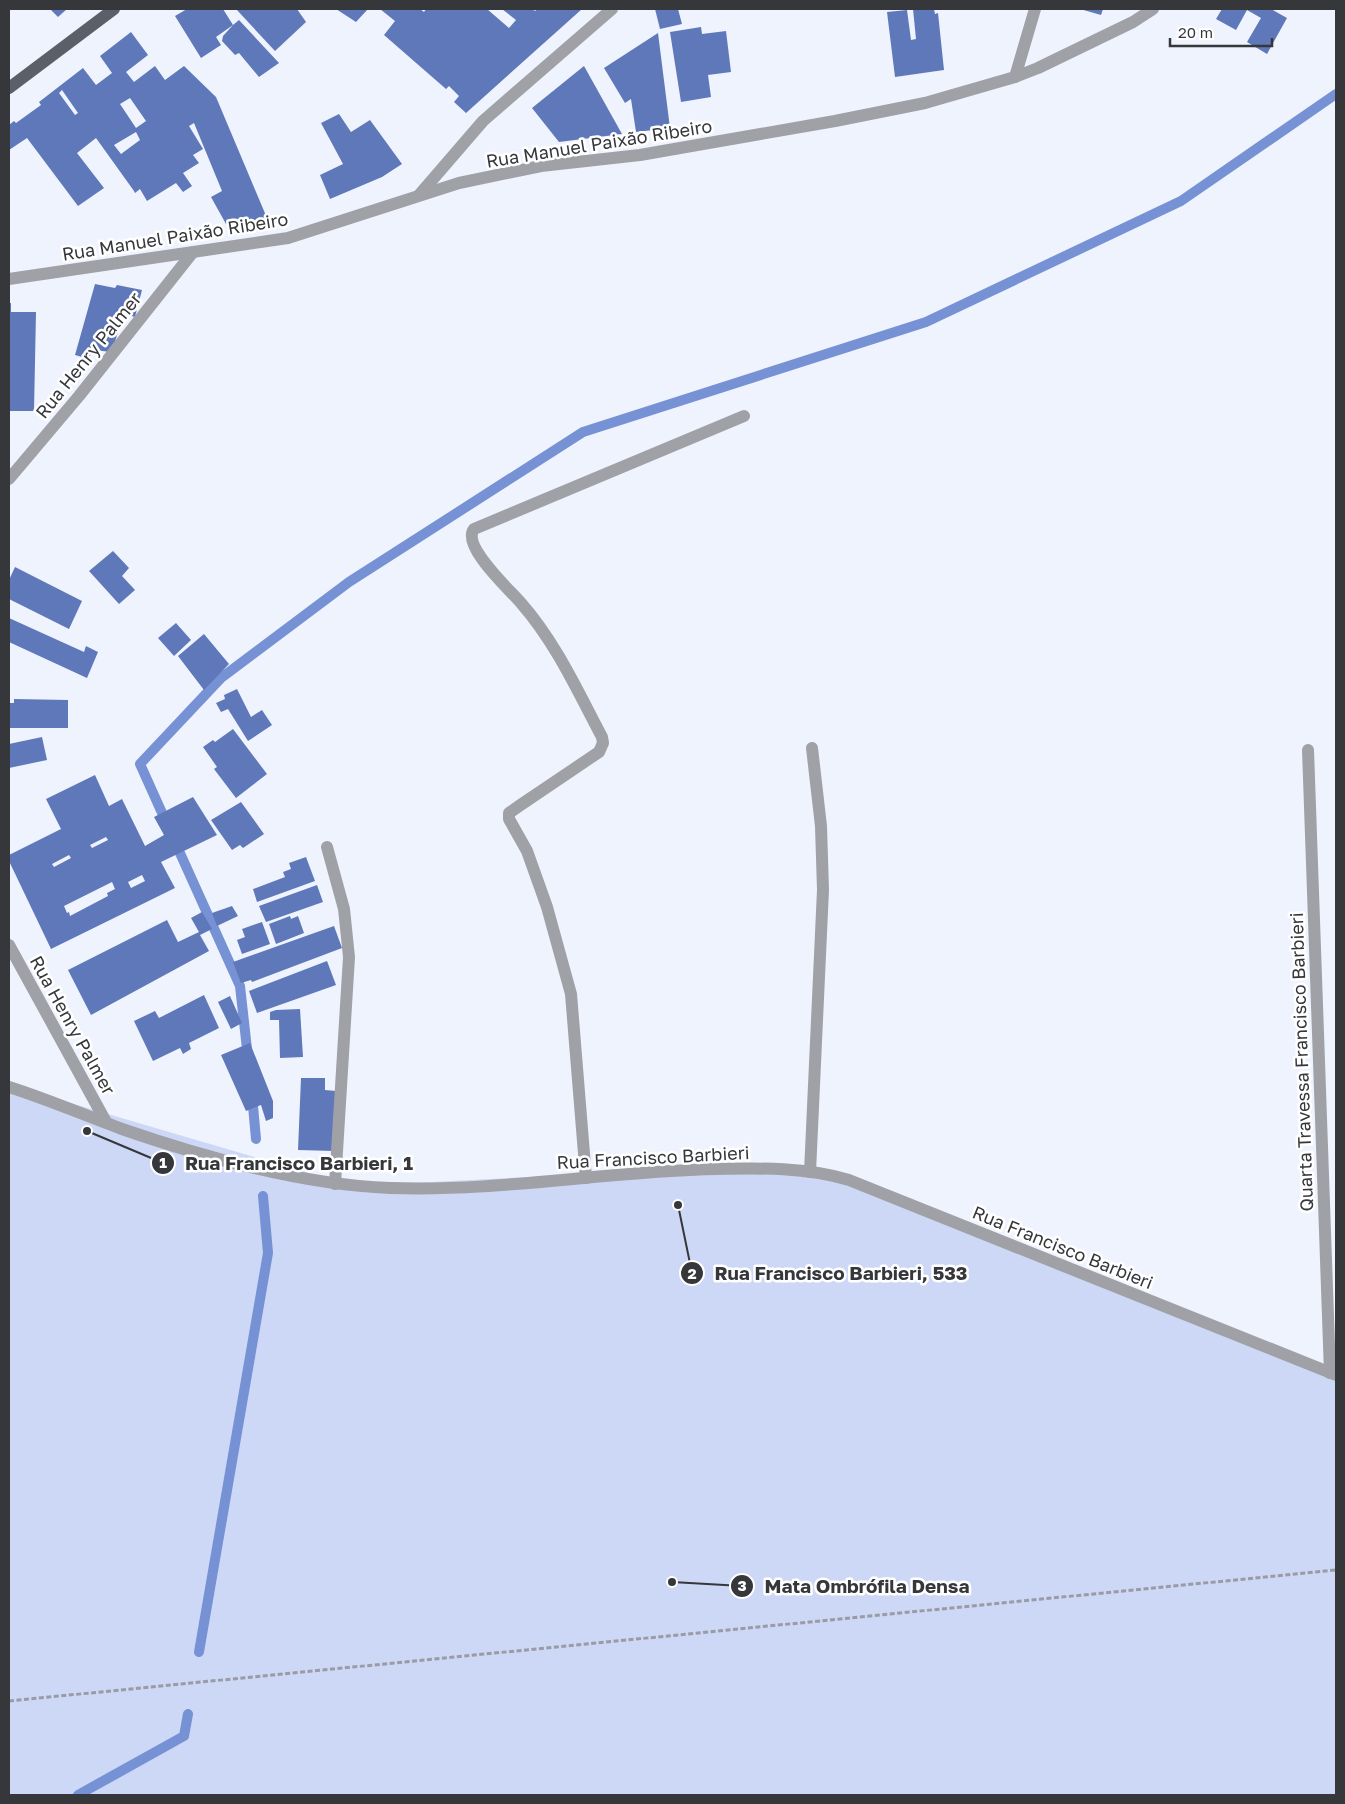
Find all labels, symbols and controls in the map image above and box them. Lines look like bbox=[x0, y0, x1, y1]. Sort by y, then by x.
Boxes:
scale bar bbox=[1170, 15, 1272, 47]
text: 20 m bbox=[1178, 23, 1213, 41]
street label: Rua Manuel Paixão Ribeiro bbox=[484, 114, 714, 172]
street label: Rua Manuel Paixão Ribeiro bbox=[60, 207, 290, 265]
street label: Rua Henry Palmer bbox=[30, 288, 146, 422]
street label: Quarta Travessa Francisco Barbieri bbox=[1285, 912, 1317, 1212]
street label: Rua Henry Palmer bbox=[26, 952, 120, 1098]
street label: Rua Francisco Barbieri bbox=[556, 1141, 750, 1173]
callout: Rua Francisco Barbieri, 1 bbox=[150, 1146, 423, 1180]
text: Rua Francisco Barbieri, 1 bbox=[185, 1151, 413, 1174]
text: 1 bbox=[159, 1153, 167, 1171]
street label: Rua Francisco Barbieri bbox=[969, 1201, 1157, 1293]
callout: Rua Francisco Barbieri, 533 bbox=[679, 1256, 977, 1290]
text: Rua Francisco Barbieri, 533 bbox=[715, 1261, 967, 1284]
text: 2 bbox=[687, 1264, 697, 1282]
callout: Mata Ombrófila Densa bbox=[730, 1569, 980, 1603]
text: Mata Ombrófila Densa bbox=[765, 1574, 969, 1597]
text: 3 bbox=[737, 1576, 747, 1594]

